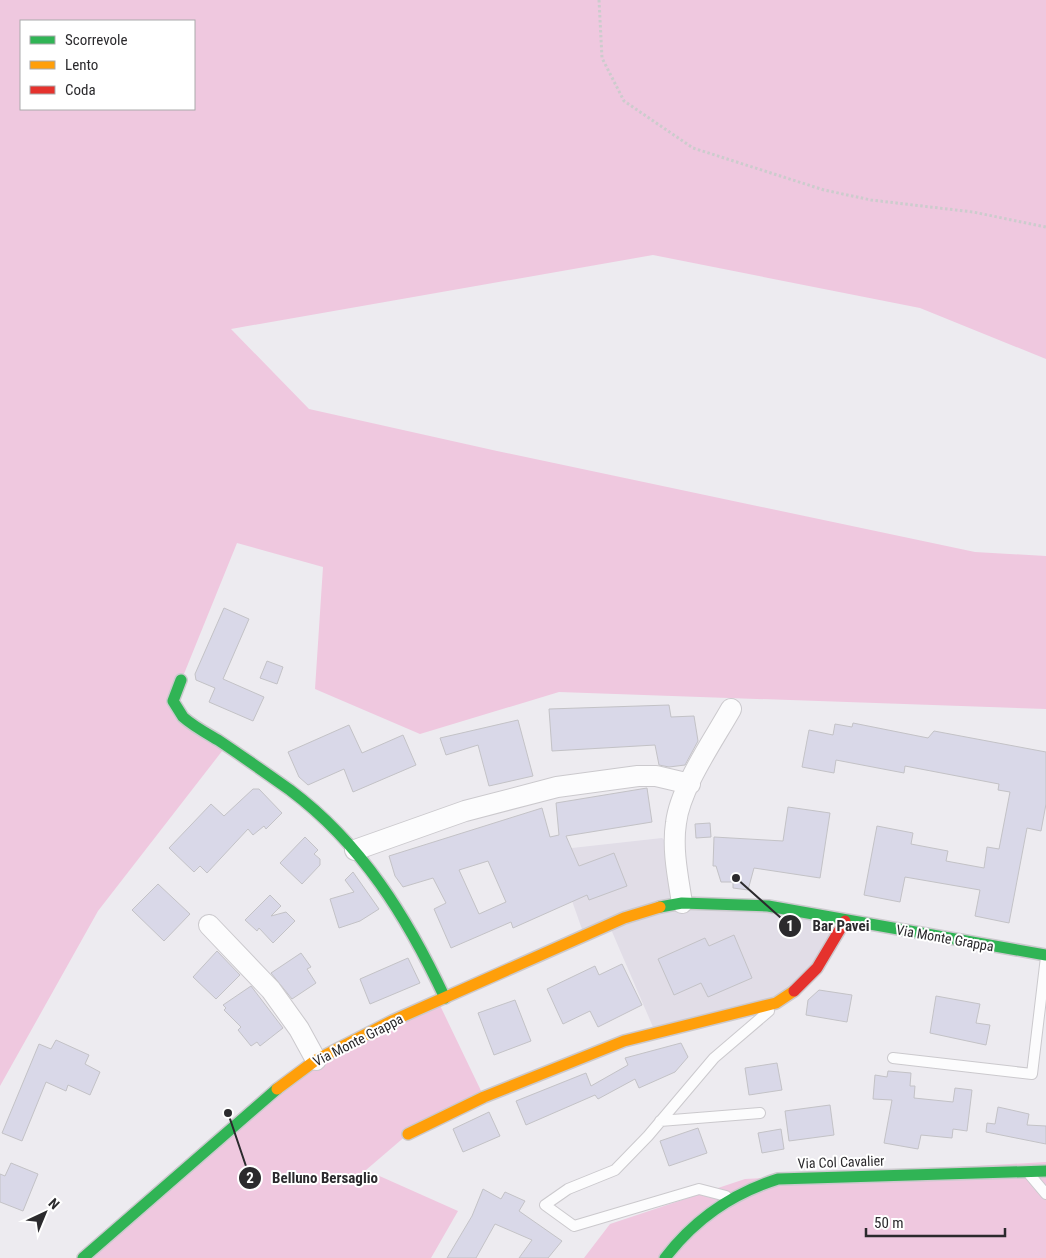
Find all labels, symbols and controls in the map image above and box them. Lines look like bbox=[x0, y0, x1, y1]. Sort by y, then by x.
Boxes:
legend bbox=[20, 20, 195, 110]
text: Scorrevole bbox=[65, 31, 127, 49]
text: Lento bbox=[65, 56, 98, 74]
text: Coda bbox=[65, 81, 96, 99]
callout: Bar Pavei bbox=[777, 911, 879, 941]
text: 1 bbox=[786, 917, 794, 935]
text: Bar Pavei bbox=[813, 917, 869, 935]
street label: Via Monte Grappa bbox=[895, 922, 995, 954]
street label: Via Monte Grappa bbox=[310, 1010, 406, 1070]
street label: Via Col Cavalier bbox=[797, 1152, 885, 1172]
callout: Belluno Bersaglio bbox=[237, 1163, 388, 1193]
text: 2 bbox=[246, 1169, 254, 1187]
text: Belluno Bersaglio bbox=[272, 1169, 378, 1187]
north arrow bbox=[20, 1188, 70, 1238]
text: N bbox=[45, 1195, 63, 1212]
scale bar bbox=[866, 1206, 1005, 1238]
text: 50 m bbox=[874, 1214, 904, 1232]

